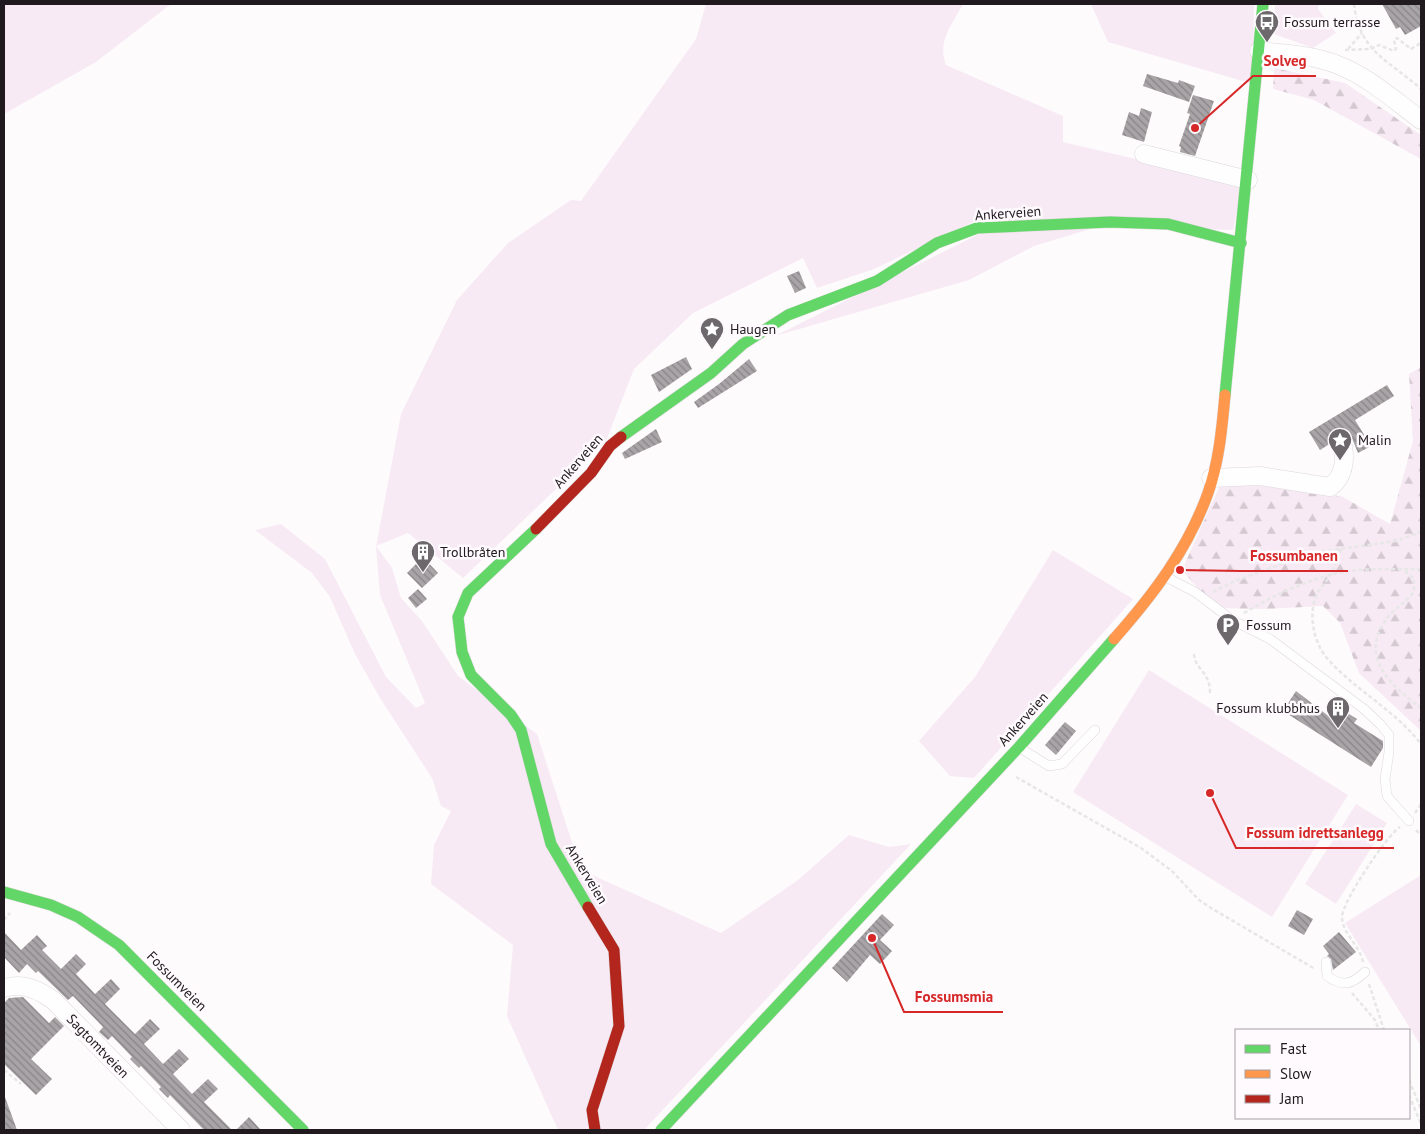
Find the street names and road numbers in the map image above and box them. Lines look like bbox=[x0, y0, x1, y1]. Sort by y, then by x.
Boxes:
street label: Ankerveien bbox=[974, 202, 1042, 224]
street label: Ankerveien bbox=[549, 430, 607, 492]
street label: Ankerveien bbox=[994, 688, 1052, 750]
street label: Ankerveien bbox=[562, 841, 612, 907]
street label: Fossumveien bbox=[143, 947, 211, 1015]
street label: Sagtomtveien bbox=[63, 1010, 133, 1082]

